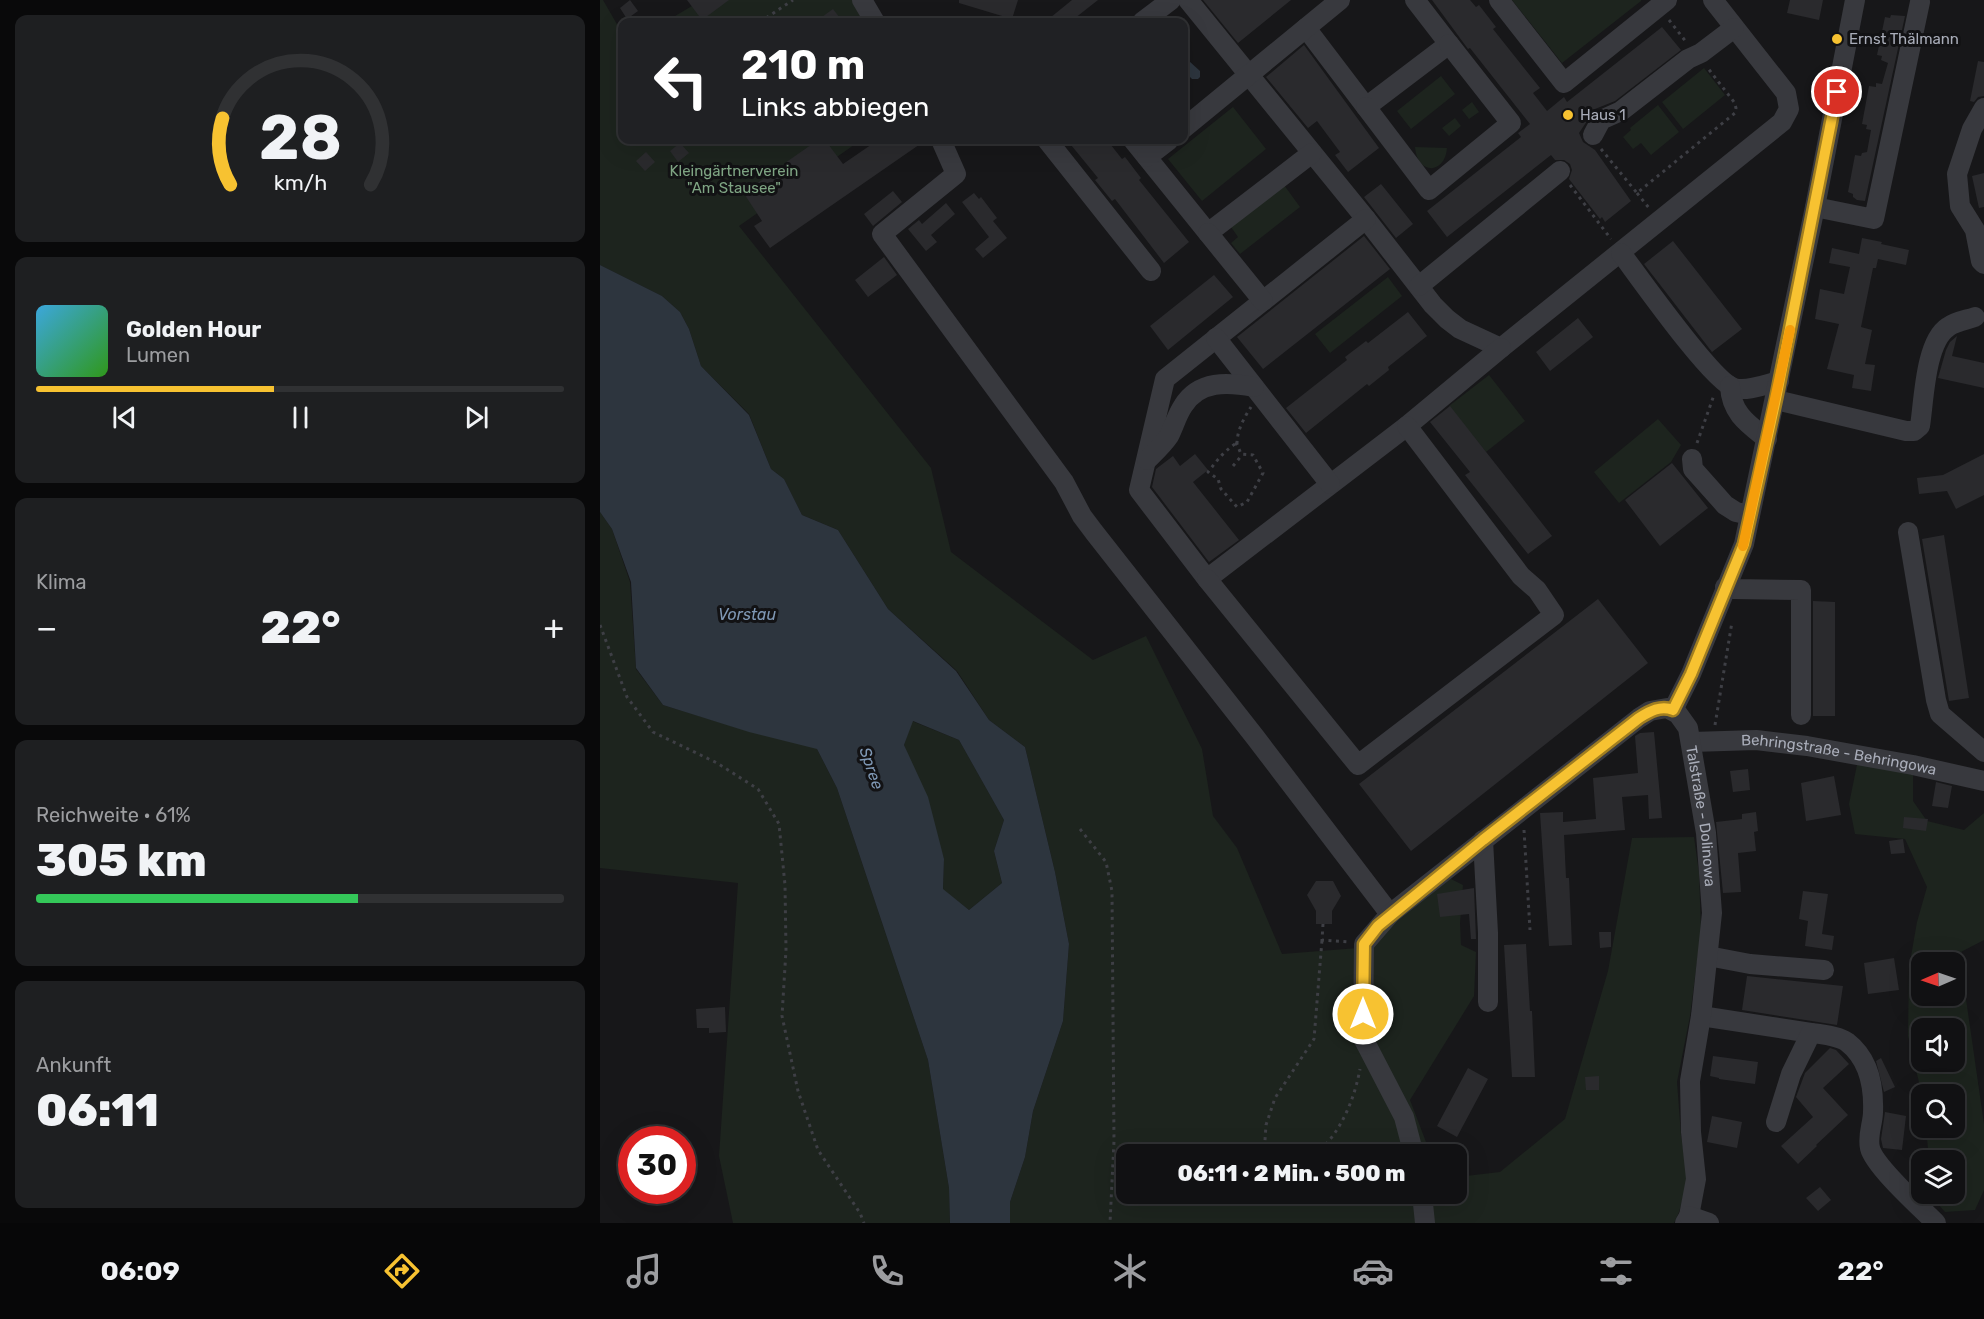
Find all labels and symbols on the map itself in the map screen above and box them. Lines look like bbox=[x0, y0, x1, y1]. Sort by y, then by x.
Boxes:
place label: Ernst Thälmann bbox=[1849, 30, 1959, 48]
marker: Ernst Thälmann bbox=[1830, 32, 1844, 46]
pin bbox=[1811, 66, 1862, 117]
place label: Haus 1 bbox=[1580, 106, 1626, 124]
marker: Haus 1 bbox=[1561, 108, 1575, 122]
park label: Kleingärtnerverein "Am Stausee" bbox=[670, 162, 798, 197]
water label: Vorstau bbox=[718, 605, 776, 624]
street label: Behringstraße - Behringowa bbox=[1741, 731, 1938, 779]
street label: Talstraße - Dolinowa bbox=[1682, 744, 1719, 887]
water label: Spree bbox=[855, 745, 888, 792]
north arrow bbox=[1911, 952, 1965, 1006]
position arrow bbox=[1331, 982, 1395, 1046]
speed limit sign: 30 bbox=[618, 1126, 696, 1204]

